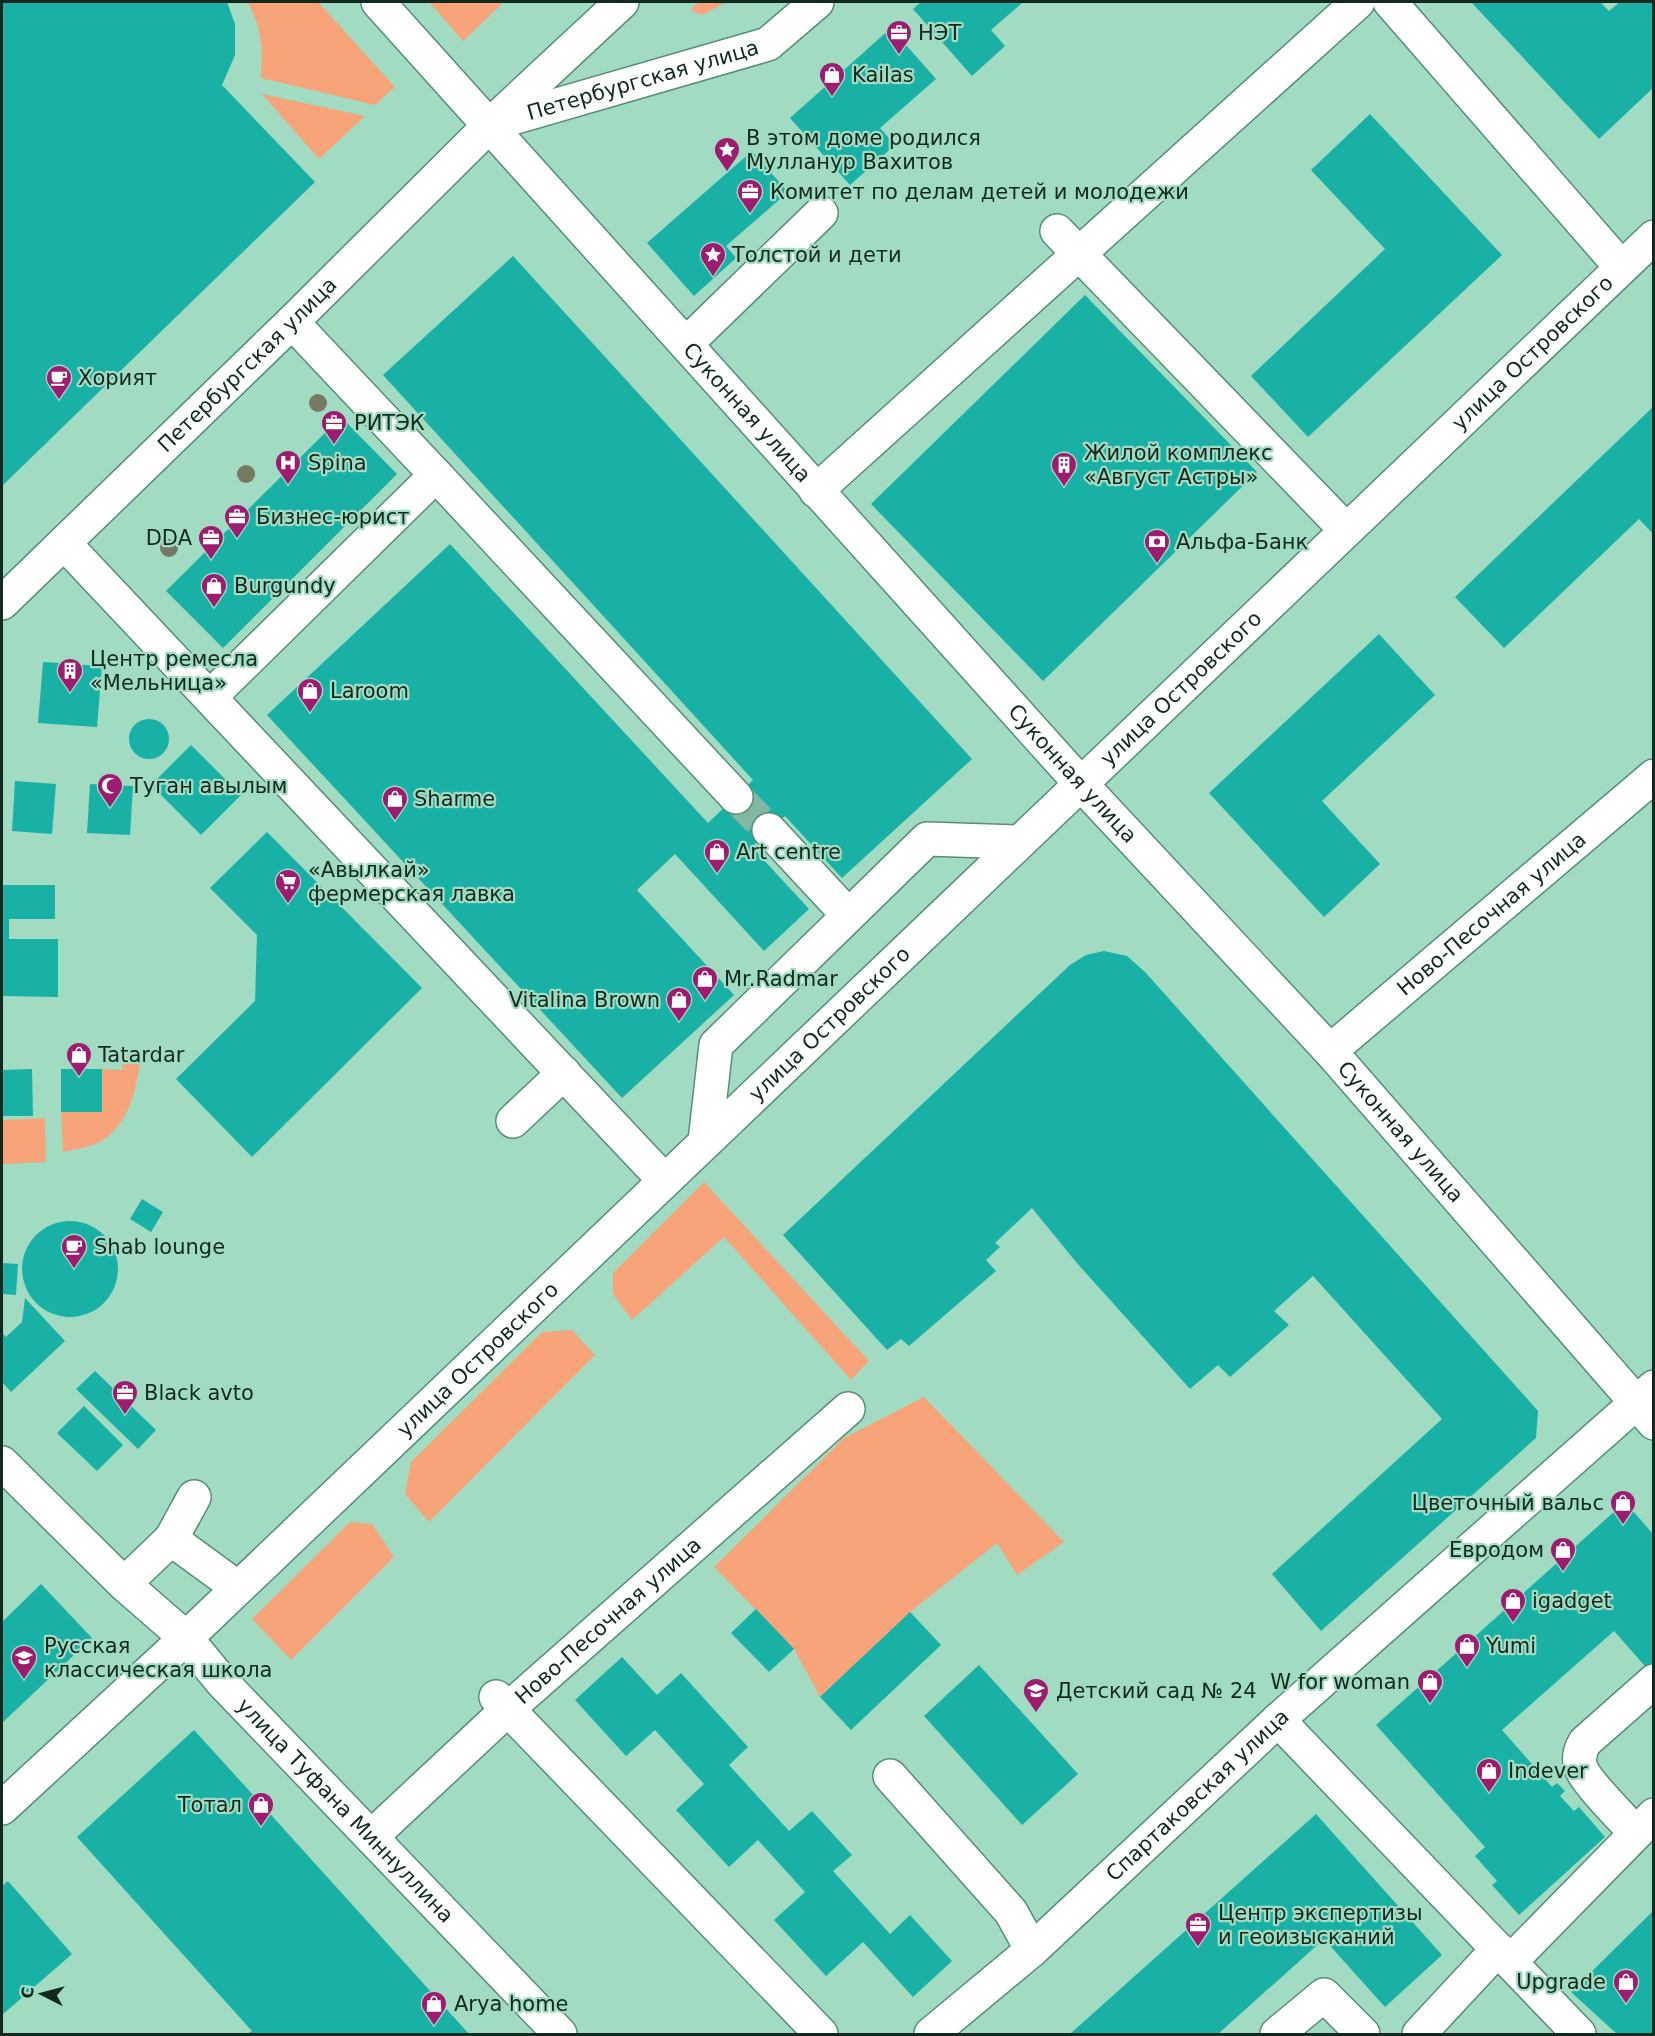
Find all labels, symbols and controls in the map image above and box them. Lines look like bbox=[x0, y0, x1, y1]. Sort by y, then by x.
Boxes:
office icon: НЭТ bbox=[884, 18, 914, 56]
place label: НЭТ bbox=[918, 21, 961, 45]
street label: Петербургская улица bbox=[524, 35, 762, 125]
shop icon: Kailas bbox=[817, 60, 847, 98]
place label: Kailas bbox=[852, 63, 914, 87]
place label: В этом доме родился Мулланур Вахитов bbox=[746, 126, 981, 174]
place icon: В этом доме родился Мулланур Вахитов bbox=[712, 135, 742, 173]
office icon: Комитет по делам детей и молодежи bbox=[735, 177, 765, 215]
place label: Комитет по делам детей и молодежи bbox=[770, 180, 1189, 204]
place icon: Толстой и дети bbox=[698, 240, 728, 278]
place label: Толстой и дети bbox=[731, 243, 902, 267]
street label: улица Островского bbox=[1447, 271, 1618, 435]
street label: Петербургская улица bbox=[153, 272, 342, 457]
street label: Суконная улица bbox=[678, 338, 816, 487]
cafe icon: Хорият bbox=[44, 363, 74, 401]
place label: Хорият bbox=[78, 366, 157, 390]
office icon: РИТЭК bbox=[319, 408, 349, 446]
place label: РИТЭК bbox=[354, 411, 425, 435]
place label: Жилой комплекс «Август Астры» bbox=[1084, 441, 1273, 489]
hospital icon: Spina bbox=[273, 448, 303, 486]
building icon: Жилой комплекс «Август Астры» bbox=[1049, 450, 1079, 488]
place label: Spina bbox=[308, 451, 367, 475]
office icon: Бизнес-юрист bbox=[222, 502, 252, 540]
place label: Бизнес-юрист bbox=[256, 505, 409, 529]
office icon: DDA bbox=[196, 523, 226, 561]
place label: DDA bbox=[146, 526, 193, 550]
bank icon: Альфа-Банк bbox=[1142, 527, 1172, 565]
place label: Альфа-Банк bbox=[1176, 530, 1308, 554]
shop icon: Burgundy bbox=[199, 571, 229, 609]
place label: Burgundy bbox=[234, 574, 336, 598]
street label: улица Островского bbox=[1096, 606, 1266, 771]
place label: Центр ремесла «Мельница» bbox=[90, 647, 258, 695]
building icon: Центр ремесла «Мельница» bbox=[55, 656, 85, 694]
shop icon: Laroom bbox=[295, 676, 325, 714]
place label: Laroom bbox=[330, 679, 409, 703]
street label: Суконная улица bbox=[1003, 699, 1142, 848]
mosque icon: Туган авылым bbox=[95, 771, 125, 809]
place label: Туган авылым bbox=[129, 774, 287, 798]
shop icon: Sharme bbox=[380, 784, 410, 822]
place label: Sharme bbox=[414, 787, 495, 811]
street label: Ново-Песочная улица bbox=[1393, 827, 1591, 1001]
shop icon: Art centre bbox=[702, 837, 732, 875]
place label: Art centre bbox=[736, 840, 841, 864]
place label: «Авылкай» фермерская лавка bbox=[308, 858, 515, 906]
supermarket icon: «Авылкай» фермерская лавка bbox=[273, 867, 303, 905]
street label: улица Островского bbox=[744, 942, 915, 1106]
shop icon: Mr.Radmar bbox=[690, 964, 720, 1002]
place label: Mr.Radmar bbox=[724, 967, 838, 991]
shop icon: Vitalina Brown bbox=[664, 985, 694, 1023]
place label: Vitalina Brown bbox=[509, 988, 660, 1012]
shop icon: Tatardar bbox=[64, 1040, 94, 1078]
place label: Tatardar bbox=[97, 1043, 185, 1067]
street label: Суконная улица bbox=[1333, 1057, 1468, 1207]
cafe icon: Shab lounge bbox=[59, 1232, 89, 1270]
place label: Shab lounge bbox=[94, 1235, 225, 1259]
street label: улица Островского bbox=[392, 1277, 563, 1442]
office icon: Black avto bbox=[110, 1378, 140, 1416]
place label: Black avto bbox=[144, 1381, 254, 1405]
shop icon: Цветочный вальс bbox=[1608, 1488, 1638, 1526]
place label: Цветочный вальс bbox=[1412, 1491, 1604, 1515]
street label: Ново-Песочная улица bbox=[510, 1532, 706, 1709]
shop icon: Евродом bbox=[1548, 1535, 1578, 1573]
place label: Евродом bbox=[1449, 1538, 1544, 1562]
shop icon: igadget bbox=[1498, 1586, 1528, 1624]
place label: igadget bbox=[1532, 1589, 1612, 1613]
shop icon: Yumi bbox=[1452, 1631, 1482, 1669]
place label: Русская классическая школа bbox=[44, 1634, 273, 1682]
place label: Yumi bbox=[1485, 1634, 1536, 1658]
school or university icon: Русская классическая школа bbox=[9, 1643, 39, 1681]
shop icon: W for woman bbox=[1415, 1667, 1445, 1705]
place label: W for woman bbox=[1270, 1670, 1410, 1694]
school or university icon: Детский сад № 24 bbox=[1021, 1676, 1051, 1714]
place label: Детский сад № 24 bbox=[1056, 1679, 1257, 1703]
street label: улица Туфана Миннуллина bbox=[232, 1693, 458, 1928]
street label: Спартаковская улица bbox=[1101, 1704, 1294, 1886]
shop icon: Indever bbox=[1474, 1756, 1504, 1794]
place label: Indever bbox=[1508, 1759, 1588, 1783]
shop icon: Тотал bbox=[246, 1790, 276, 1828]
place label: Тотал bbox=[177, 1793, 242, 1817]
place label: Центр экспертизы и геоизысканий bbox=[1218, 1901, 1423, 1949]
office icon: Центр экспертизы и геоизысканий bbox=[1183, 1910, 1213, 1948]
north arrow bbox=[12, 1964, 72, 2024]
shop icon: Upgrade bbox=[1611, 1967, 1641, 2005]
place label: Upgrade bbox=[1516, 1970, 1606, 1994]
text: С bbox=[18, 1986, 38, 1999]
shop icon: Arya home bbox=[419, 1989, 449, 2027]
place label: Arya home bbox=[454, 1992, 569, 2016]

